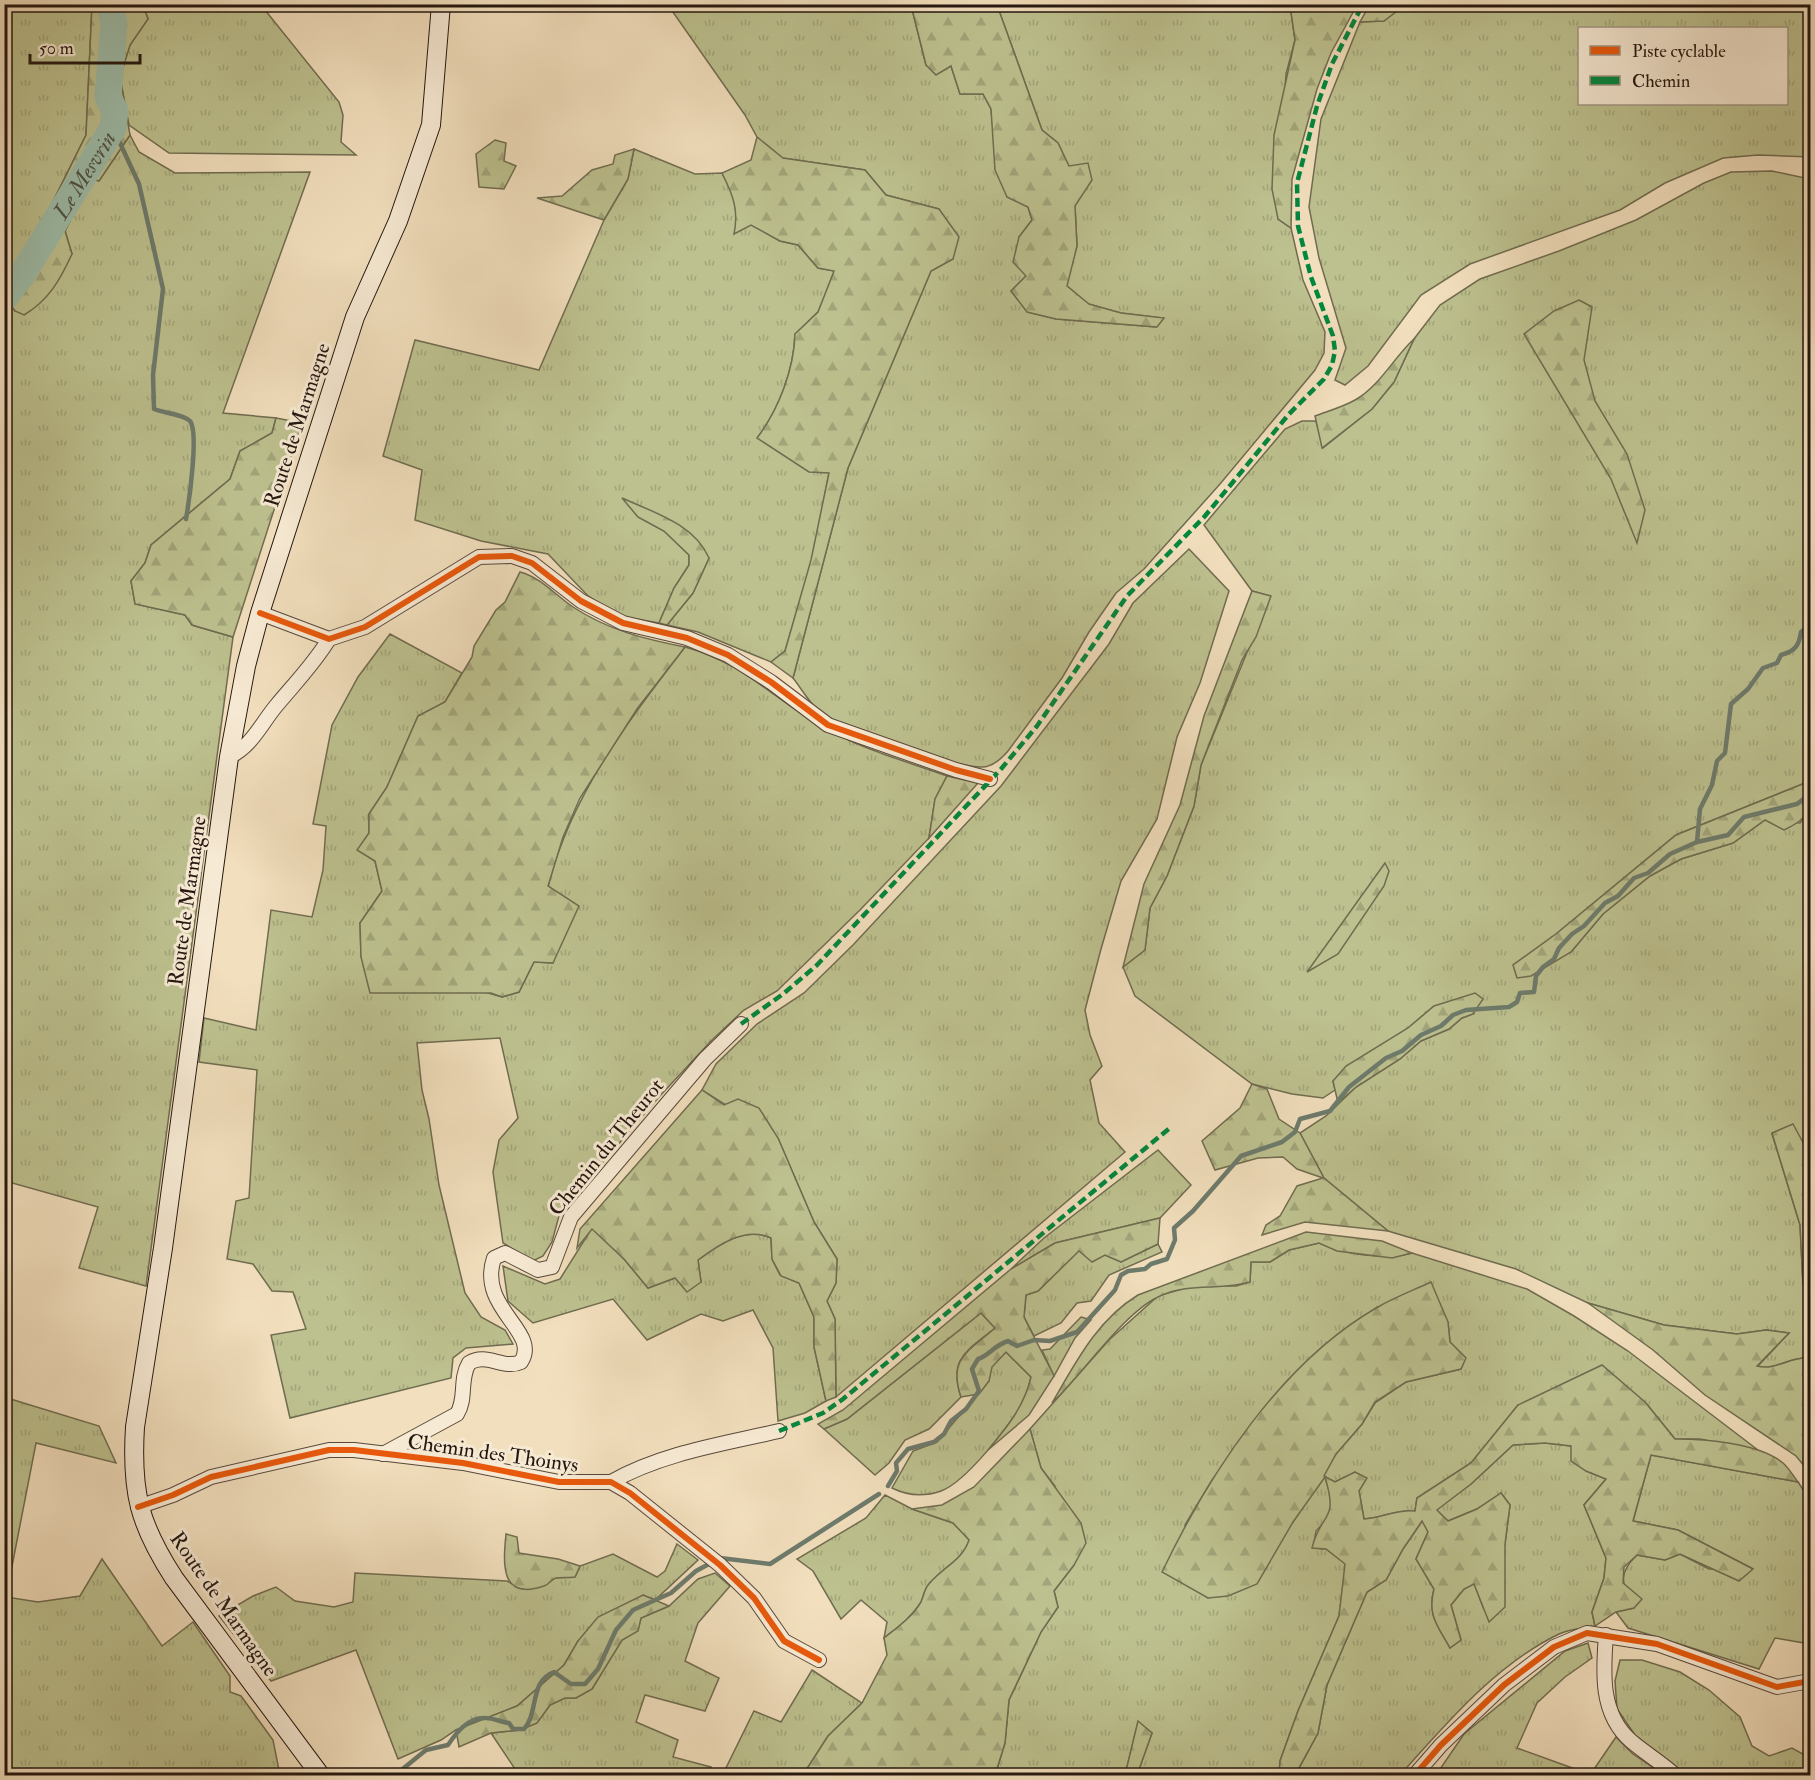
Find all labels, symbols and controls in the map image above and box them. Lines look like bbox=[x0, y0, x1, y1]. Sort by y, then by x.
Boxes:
scale bar bbox=[30, 27, 140, 65]
legend bbox=[1578, 27, 1788, 105]
text: 50 m bbox=[39, 37, 74, 60]
text: Piste cyclable bbox=[1632, 40, 1726, 63]
text: Chemin bbox=[1632, 70, 1690, 93]
water label: Le Mesvrin bbox=[47, 126, 123, 225]
street label: Route de Marmagne bbox=[258, 340, 337, 511]
street label: Route de Marmagne bbox=[162, 814, 213, 988]
street label: Chemin du Theurot bbox=[543, 1073, 670, 1221]
street label: Chemin des Thoinys bbox=[406, 1428, 580, 1479]
street label: Route de Marmagne bbox=[164, 1527, 284, 1682]

